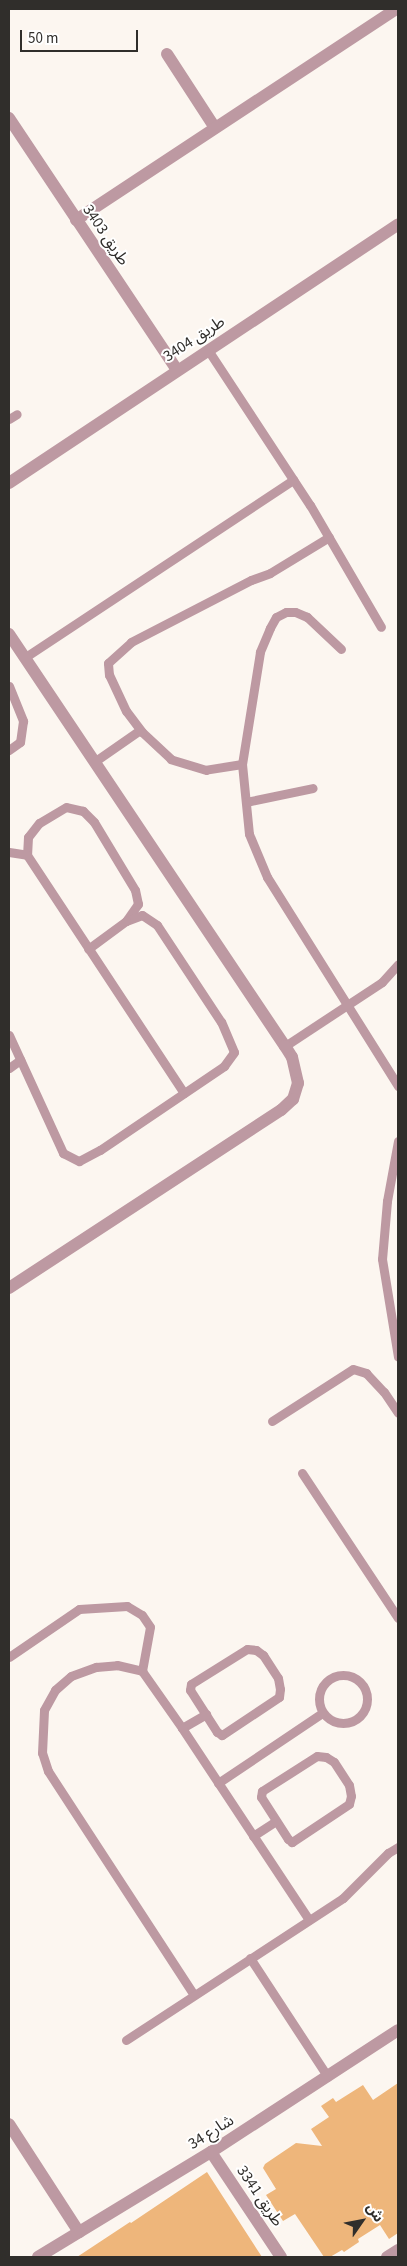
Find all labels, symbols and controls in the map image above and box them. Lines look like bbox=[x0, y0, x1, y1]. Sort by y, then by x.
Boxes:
scale bar bbox=[22, 20, 140, 52]
text: 50 m bbox=[28, 28, 58, 49]
street label: طريق 3403 bbox=[79, 201, 133, 269]
street label: طريق 3404 bbox=[160, 312, 228, 366]
street label: شارع 34 bbox=[185, 2111, 237, 2153]
street label: طريق 3341 bbox=[233, 2162, 287, 2230]
north arrow bbox=[337, 2196, 387, 2246]
text: ش bbox=[361, 2199, 388, 2226]

